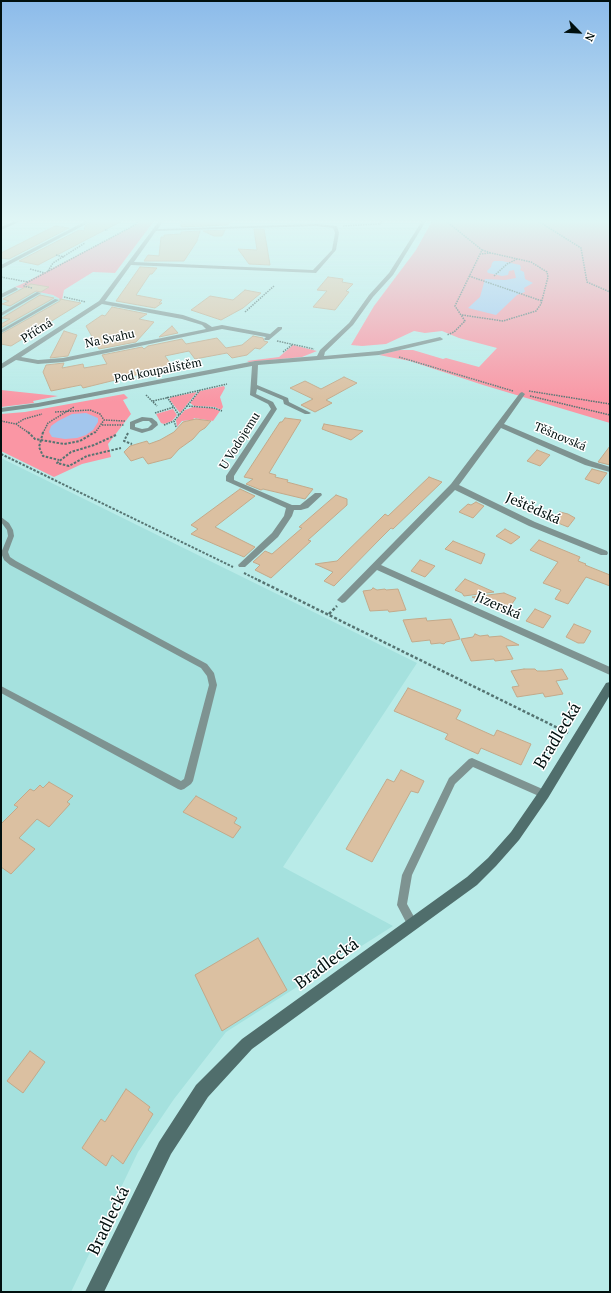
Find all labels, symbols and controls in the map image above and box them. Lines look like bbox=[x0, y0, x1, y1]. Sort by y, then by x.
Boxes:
north arrow bbox=[559, 12, 599, 52]
text: N bbox=[582, 30, 598, 44]
street label: Příčná bbox=[19, 316, 55, 346]
street label: Na Svahu bbox=[84, 327, 136, 351]
street label: Pod koupalištěm bbox=[113, 355, 203, 387]
street label: U Vodojemu bbox=[217, 410, 263, 472]
street label: Těšnovská bbox=[532, 420, 588, 454]
street label: Ještědská bbox=[503, 489, 563, 529]
street label: Jizerská bbox=[472, 588, 524, 624]
street label: Bradlecká bbox=[530, 699, 586, 773]
street label: Bradlecká bbox=[291, 934, 363, 994]
street label: Bradlecká bbox=[84, 1183, 134, 1259]

